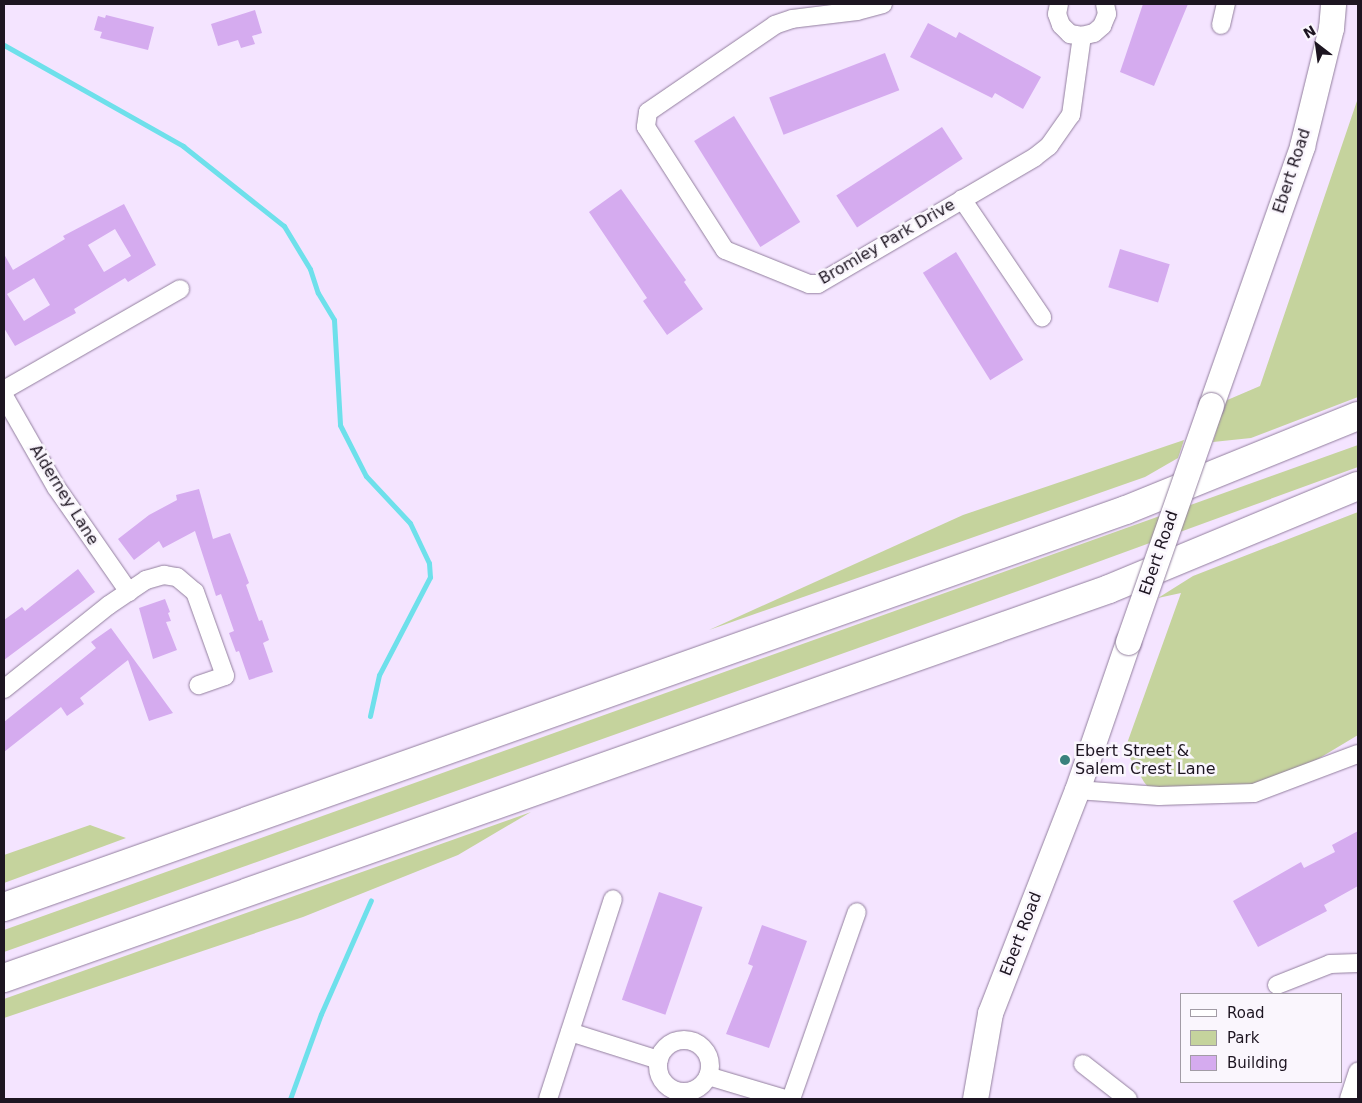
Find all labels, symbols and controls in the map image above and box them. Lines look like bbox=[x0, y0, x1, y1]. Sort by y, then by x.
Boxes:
north arrow bbox=[1292, 20, 1342, 70]
text: N bbox=[1300, 22, 1319, 42]
street label: Ebert Road bbox=[1269, 126, 1315, 216]
street label: Bromley Park Drive bbox=[816, 195, 958, 289]
street label: Alderney Lane bbox=[25, 441, 103, 549]
street label: Ebert Road bbox=[1136, 508, 1182, 598]
place label: Ebert Street & Salem Crest Lane bbox=[1075, 741, 1216, 779]
marker: Ebert Street & Salem Crest Lane bbox=[1059, 754, 1071, 766]
street label: Ebert Road bbox=[996, 889, 1046, 979]
legend bbox=[1180, 993, 1342, 1083]
text: Road bbox=[1227, 1004, 1265, 1022]
text: Park bbox=[1227, 1029, 1259, 1047]
text: Building bbox=[1227, 1054, 1288, 1072]

